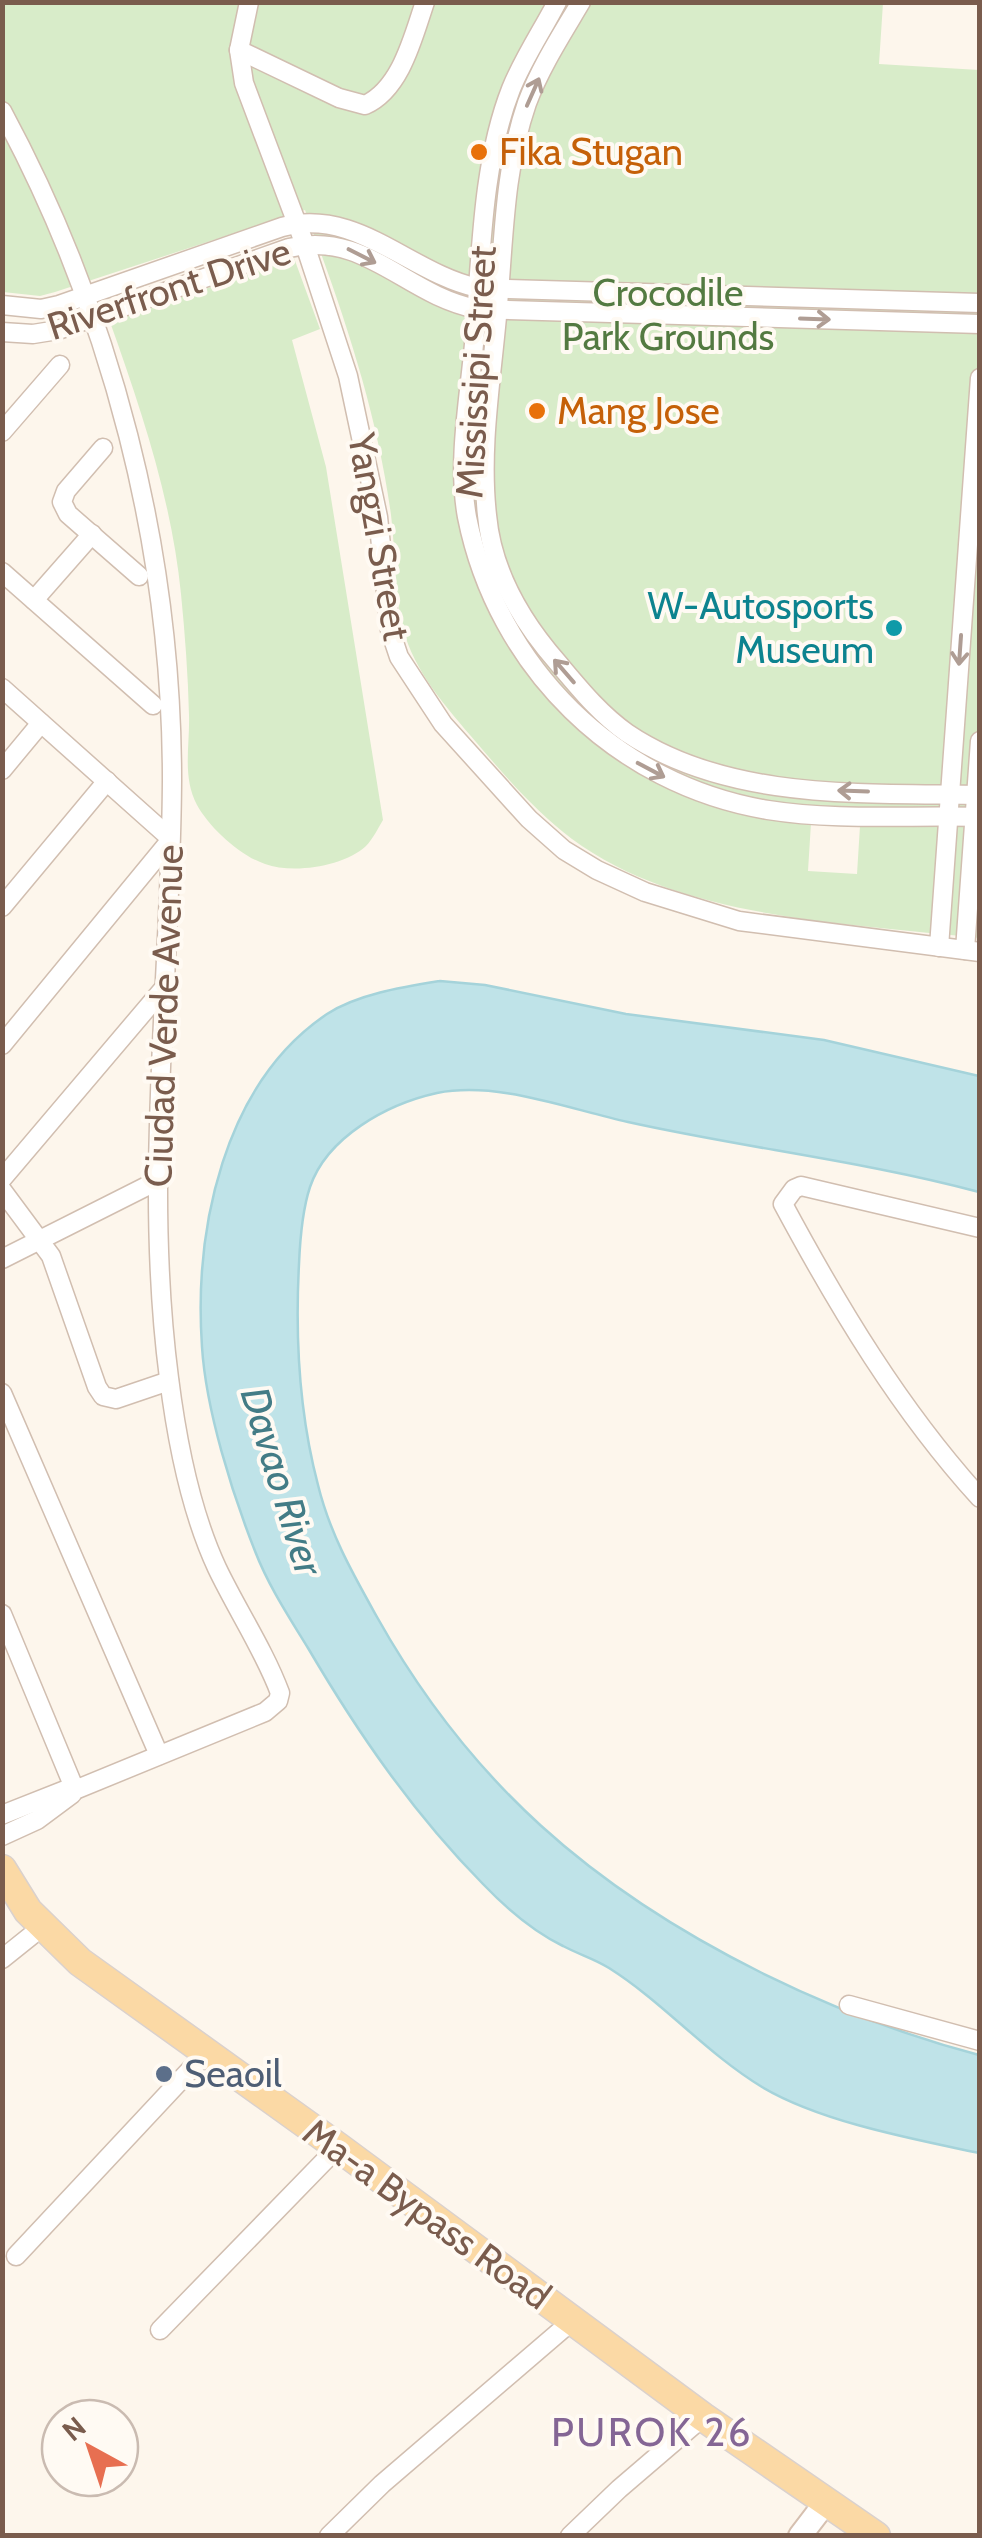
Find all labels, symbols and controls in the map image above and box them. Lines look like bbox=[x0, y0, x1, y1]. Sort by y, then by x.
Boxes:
one-way arrow bbox=[525, 77, 543, 108]
place label: Fika Stugan bbox=[499, 128, 683, 175]
marker: Fika Stugan bbox=[468, 141, 490, 163]
street label: Riverfront Drive bbox=[41, 227, 296, 350]
street label: Mississipi Street bbox=[445, 244, 506, 500]
one-way arrow bbox=[347, 247, 377, 266]
park label: Crocodile Park Grounds bbox=[562, 269, 774, 360]
one-way arrow bbox=[798, 310, 830, 329]
place label: Mang Jose bbox=[557, 387, 720, 434]
marker: Mang Jose bbox=[526, 400, 548, 422]
street label: Yangzi Street bbox=[338, 429, 421, 644]
place label: W-Autosports Museum bbox=[647, 582, 874, 673]
marker: W-Autosports Museum bbox=[883, 617, 905, 639]
one-way arrow bbox=[950, 634, 969, 666]
one-way arrow bbox=[553, 658, 575, 684]
one-way arrow bbox=[636, 761, 666, 780]
one-way arrow bbox=[837, 781, 869, 800]
street label: Ciudad Verde Avenue bbox=[134, 844, 193, 1188]
water label: Davao River bbox=[231, 1381, 335, 1583]
place label: Seaoil bbox=[184, 2050, 282, 2097]
marker: Seaoil bbox=[153, 2063, 175, 2085]
street label: Ma-a Bypass Road bbox=[294, 2108, 560, 2319]
north arrow bbox=[40, 2398, 140, 2498]
district label: PUROK 26 bbox=[551, 2407, 753, 2456]
text: N bbox=[55, 2409, 92, 2448]

